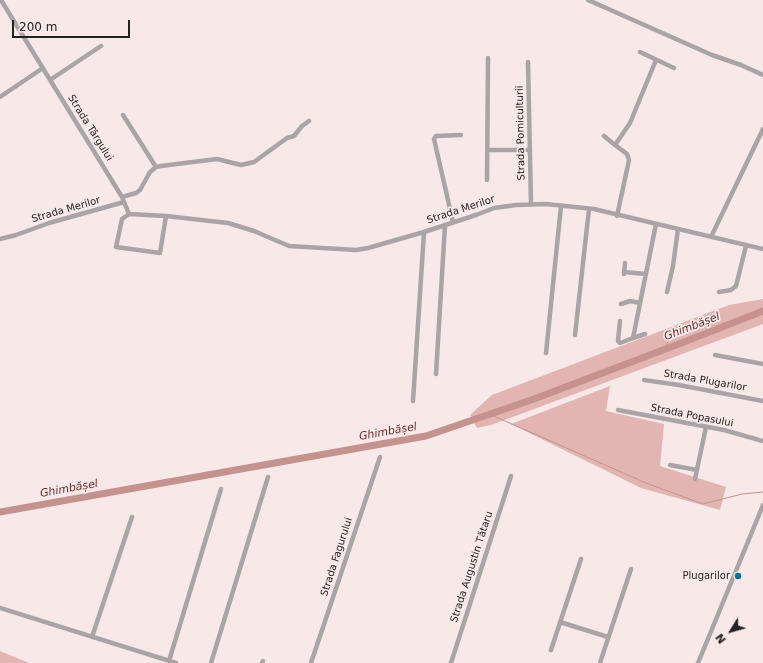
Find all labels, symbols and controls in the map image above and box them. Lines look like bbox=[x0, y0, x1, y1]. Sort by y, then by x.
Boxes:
scale bar bbox=[14, 12, 132, 38]
text: 200 m bbox=[19, 20, 57, 34]
street label: Strada Pomiculturii bbox=[514, 85, 528, 181]
street label: Strada Târgului bbox=[65, 93, 115, 163]
street label: Strada Merilor bbox=[425, 193, 497, 227]
street label: Strada Merilor bbox=[30, 194, 102, 226]
water label: Ghimbășel bbox=[662, 310, 722, 344]
street label: Strada Plugarilor bbox=[663, 368, 747, 394]
street label: Strada Popasului bbox=[650, 402, 734, 430]
water label: Ghimbășel bbox=[358, 420, 418, 444]
water label: Ghimbășel bbox=[39, 477, 99, 501]
street label: Strada Augustin Tătaru bbox=[448, 510, 496, 624]
street label: Strada Fagurului bbox=[319, 516, 355, 598]
place label: Plugarilor bbox=[682, 570, 730, 582]
marker: Plugarilor bbox=[733, 571, 743, 581]
north arrow bbox=[711, 611, 751, 651]
text: N bbox=[713, 631, 729, 646]

